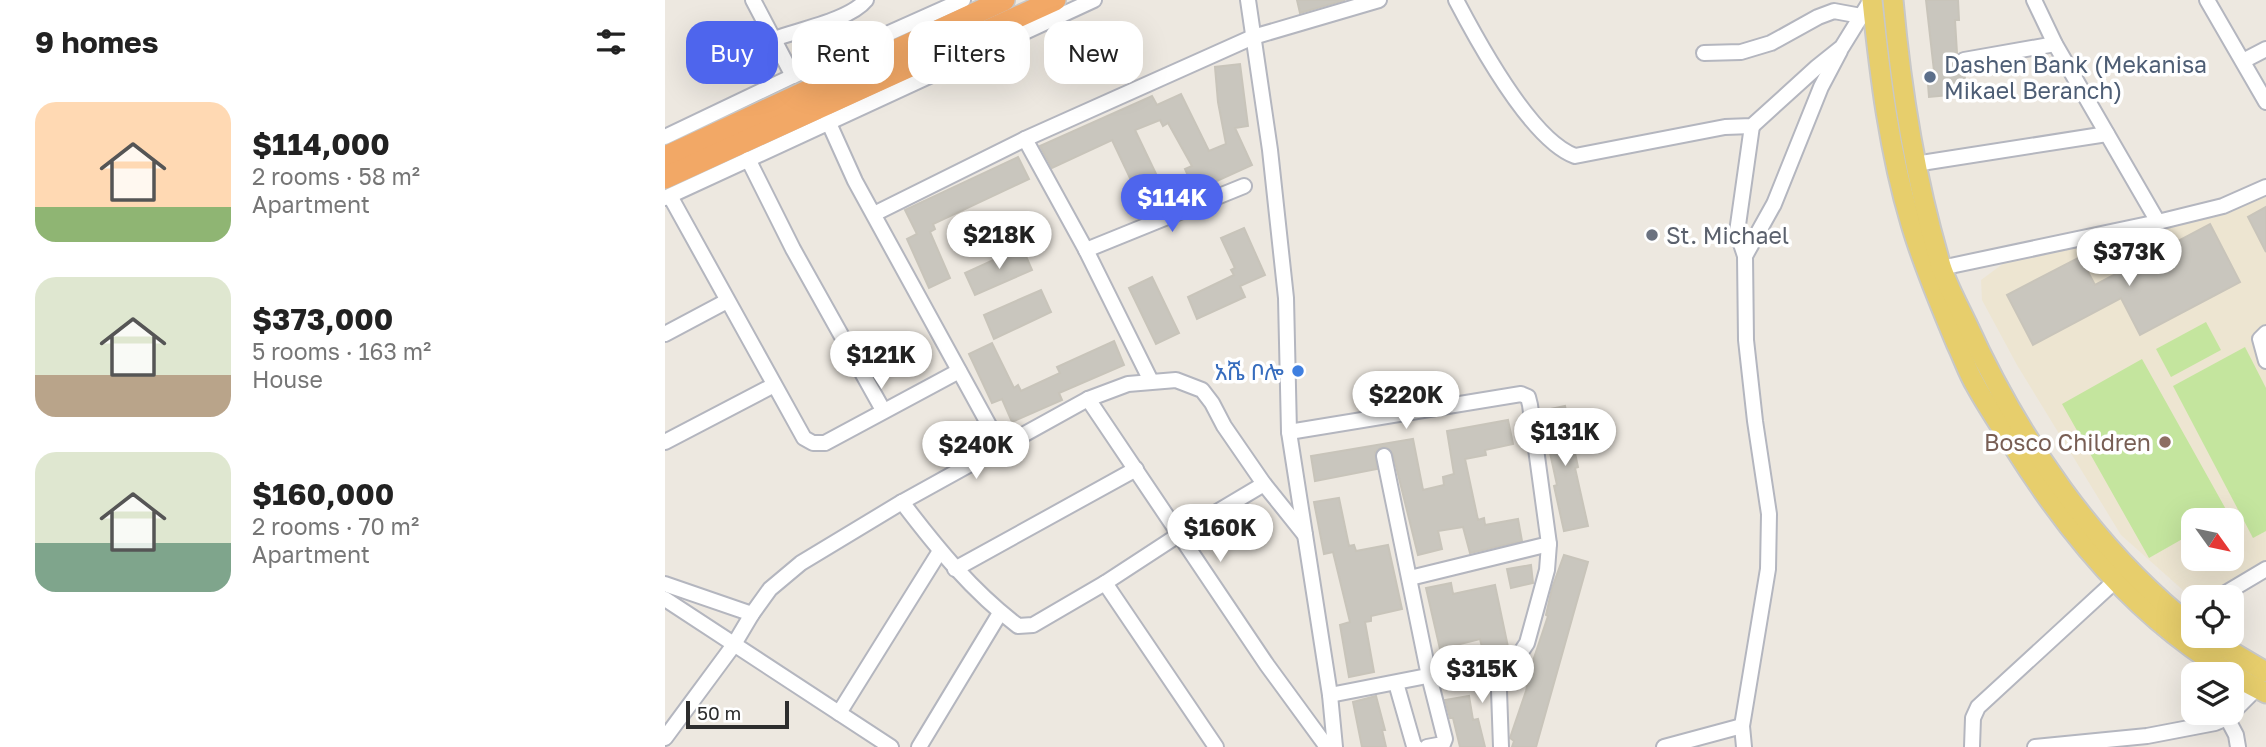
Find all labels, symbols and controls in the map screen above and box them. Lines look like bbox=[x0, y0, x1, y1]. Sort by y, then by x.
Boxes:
chip: Buy bbox=[686, 21, 778, 84]
chip: Rent bbox=[792, 21, 894, 84]
chip: Filters bbox=[908, 21, 1030, 84]
chip: New bbox=[1044, 21, 1143, 84]
icon: filters bbox=[592, 23, 630, 61]
text: 9 homes bbox=[35, 24, 158, 60]
place label: Dashen Bank (Mekanisa Mikael Beranch) bbox=[1944, 50, 2207, 104]
marker: Dashen Bank (Mekanisa Mikael Beranch) bbox=[1922, 69, 1938, 85]
text: $114,000 bbox=[252, 126, 390, 162]
icon: home bbox=[91, 130, 175, 214]
text: 2 rooms · 58 m² bbox=[252, 162, 420, 190]
pin: $114K bbox=[1123, 174, 1221, 234]
text: $114K bbox=[1137, 183, 1207, 211]
text: Apartment bbox=[252, 190, 370, 218]
pin: $218K bbox=[950, 212, 1048, 271]
text: $218K bbox=[963, 220, 1035, 248]
place label: St. Michael bbox=[1666, 221, 1789, 249]
marker: St. Michael bbox=[1644, 227, 1660, 243]
pin: $373K bbox=[2080, 229, 2178, 288]
text: $373K bbox=[2093, 237, 2165, 265]
text: $373,000 bbox=[252, 301, 393, 337]
icon: home bbox=[91, 305, 175, 389]
pin: $121K bbox=[832, 332, 930, 391]
text: 5 rooms · 163 m² bbox=[252, 337, 431, 365]
text: $121K bbox=[846, 340, 916, 368]
place label: አሼ ቦሎ bbox=[1214, 357, 1284, 385]
marker: አሼ ቦሎ bbox=[1290, 363, 1306, 379]
text: House bbox=[252, 365, 323, 393]
pin: $220K bbox=[1357, 372, 1455, 431]
text: $220K bbox=[1368, 380, 1444, 408]
pin: $131K bbox=[1516, 408, 1614, 468]
text: $131K bbox=[1530, 417, 1600, 445]
pin: $240K bbox=[927, 421, 1025, 481]
place label: Bosco Children bbox=[1984, 428, 2151, 456]
text: $240K bbox=[938, 430, 1014, 458]
marker: Bosco Children bbox=[2157, 434, 2173, 450]
text: $160,000 bbox=[252, 476, 394, 512]
icon: home bbox=[91, 480, 175, 564]
pin: $160K bbox=[1171, 504, 1269, 564]
north arrow bbox=[2181, 508, 2243, 570]
map controls bbox=[2181, 508, 2244, 725]
text: 2 rooms · 70 m² bbox=[252, 512, 419, 540]
text: $160K bbox=[1183, 513, 1257, 541]
text: Apartment bbox=[252, 540, 370, 568]
button: locate bbox=[2181, 585, 2244, 648]
pin: $315K bbox=[1433, 646, 1531, 705]
text: $315K bbox=[1446, 654, 1518, 682]
button: layers bbox=[2181, 662, 2244, 725]
scale bar bbox=[686, 698, 789, 730]
text: 50 m bbox=[697, 701, 741, 724]

